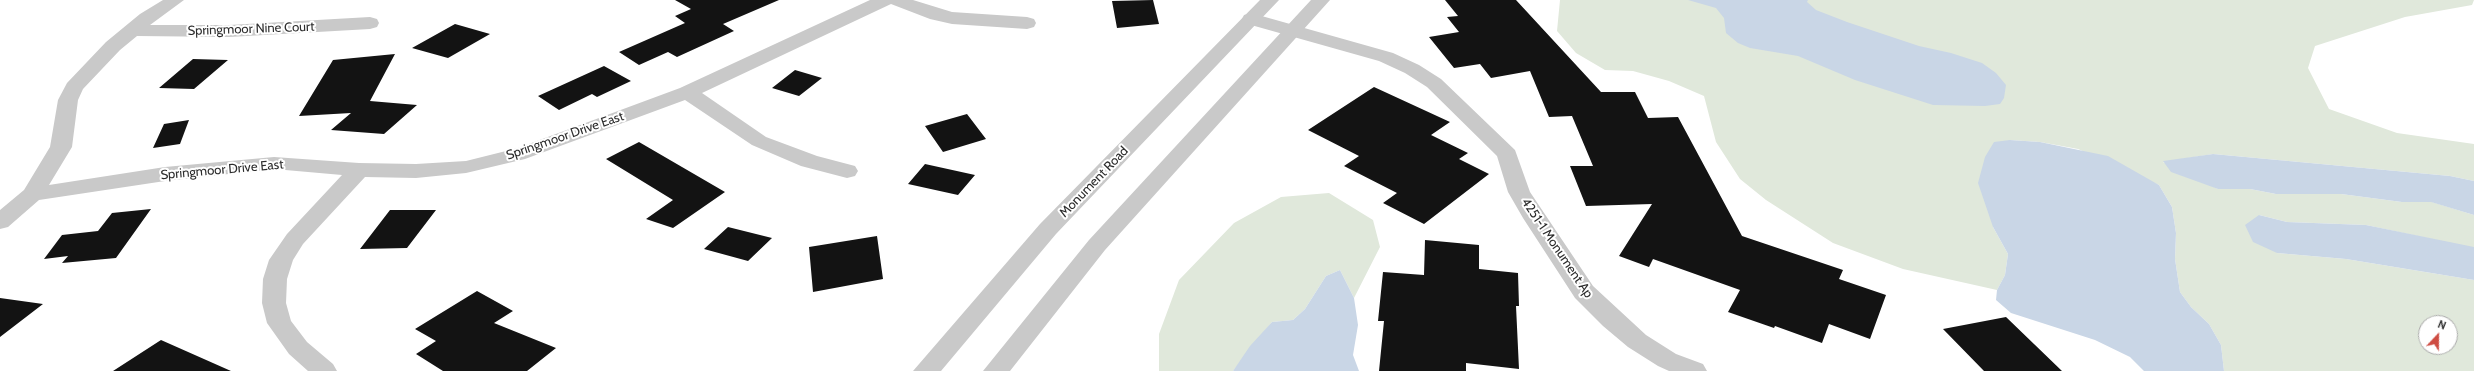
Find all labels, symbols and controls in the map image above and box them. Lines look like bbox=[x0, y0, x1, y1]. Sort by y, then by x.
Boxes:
street label: Springmoor Nine Court bbox=[187, 19, 315, 39]
street label: Springmoor Drive East bbox=[504, 109, 626, 163]
street label: Monument Road bbox=[1056, 143, 1132, 221]
street label: Springmoor Drive East bbox=[160, 157, 284, 183]
street label: 4251-1 Monument Ap bbox=[1518, 195, 1596, 301]
north arrow bbox=[2418, 315, 2458, 355]
text: N bbox=[2436, 317, 2448, 333]

